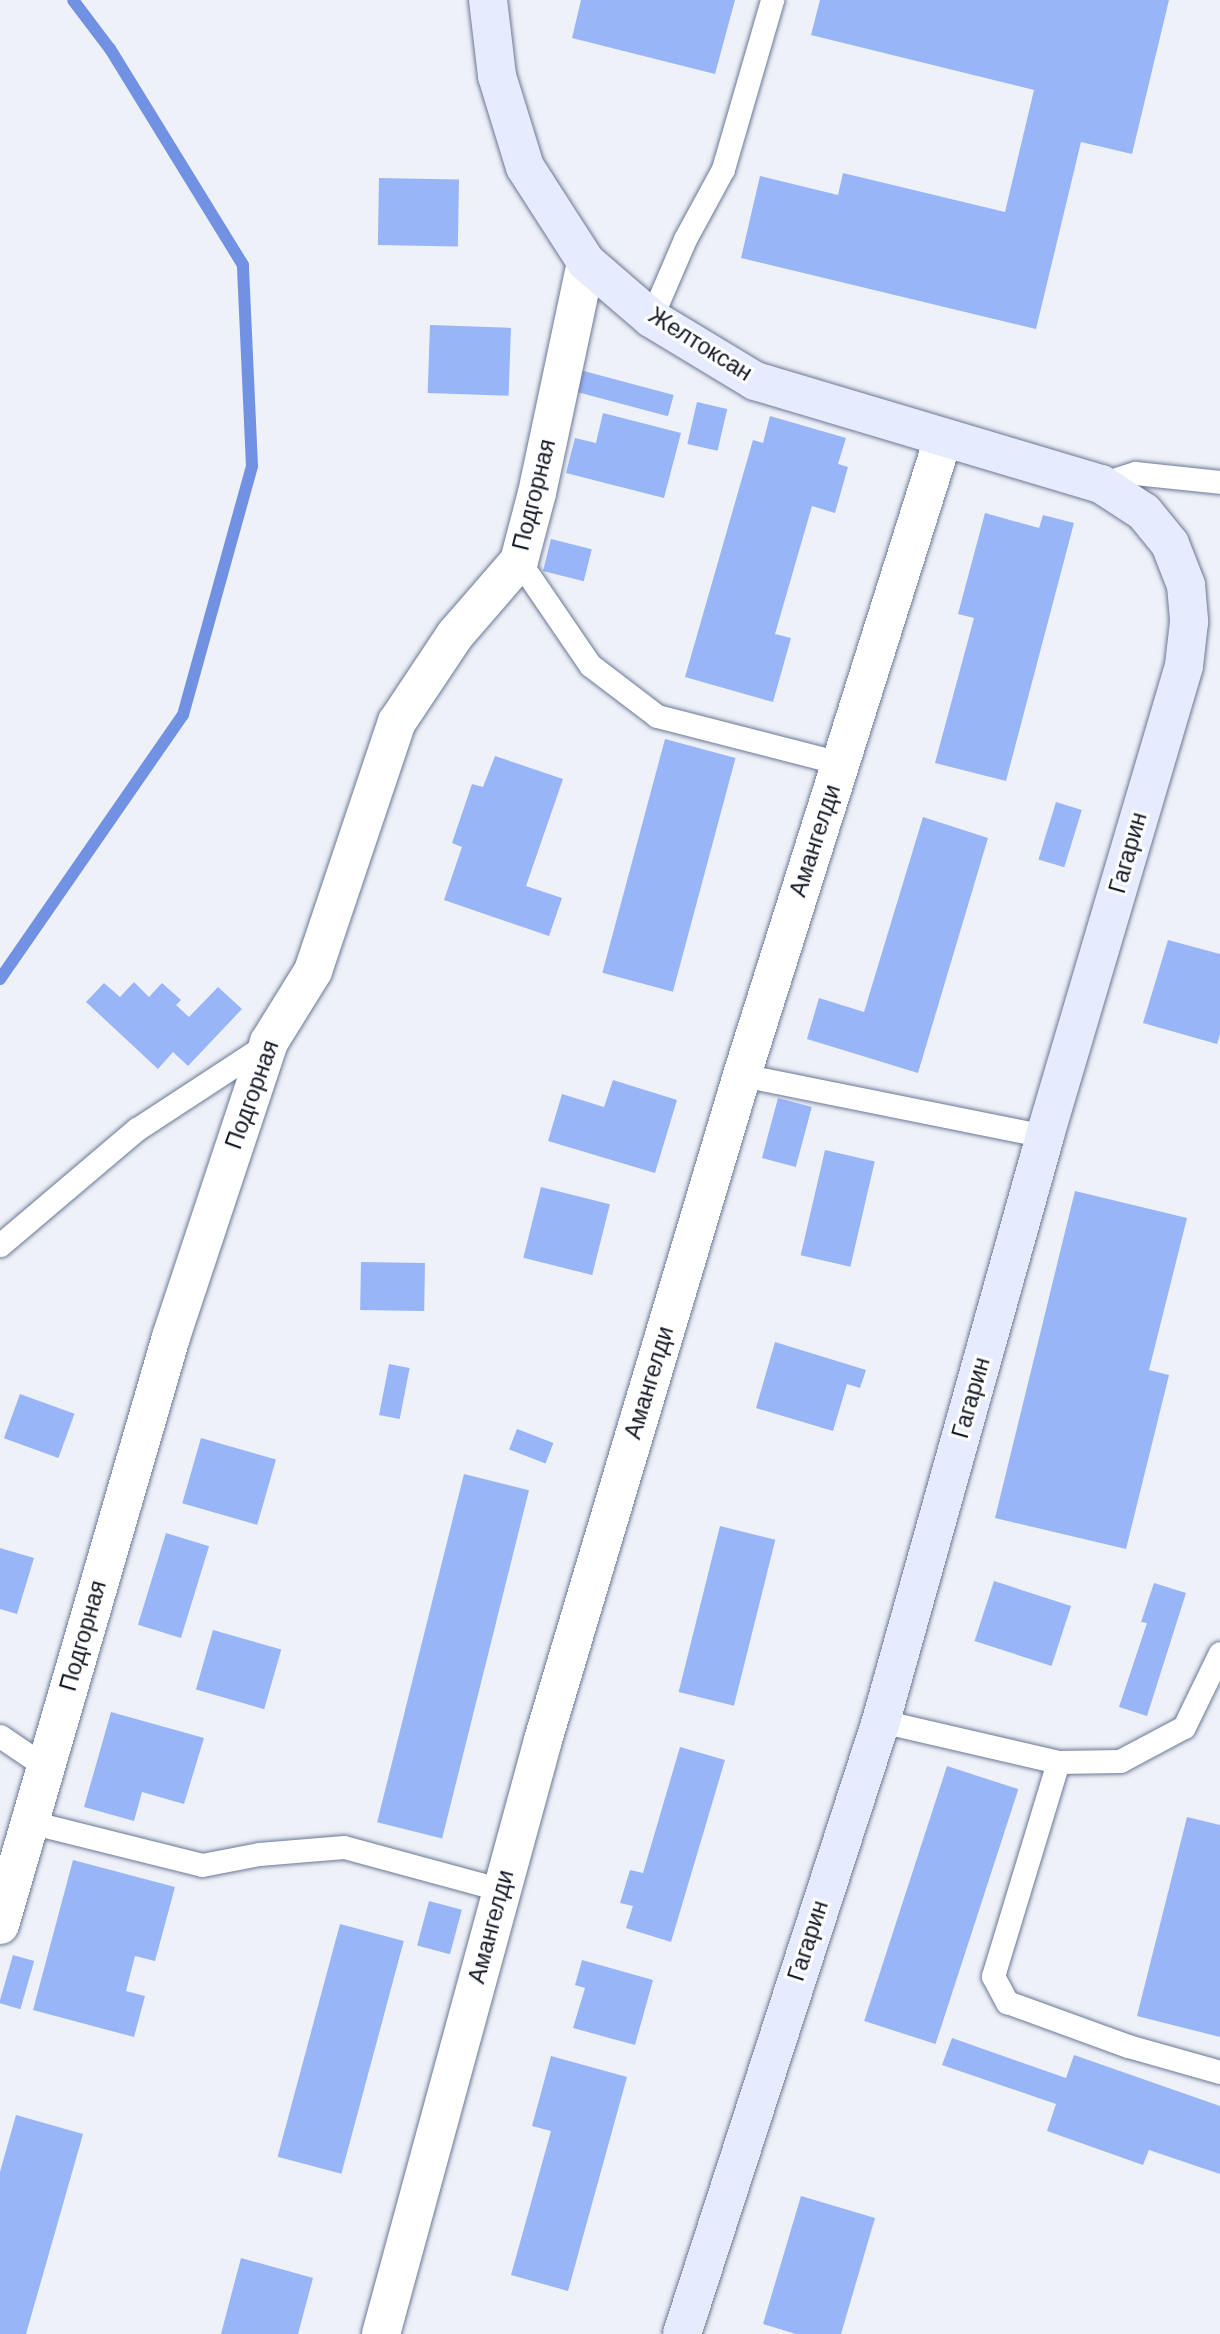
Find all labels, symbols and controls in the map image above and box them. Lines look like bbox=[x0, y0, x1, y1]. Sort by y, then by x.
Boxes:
street label: Желтоксан bbox=[643, 302, 757, 388]
street label: Подгорная bbox=[508, 437, 562, 553]
street label: Амангелди bbox=[785, 781, 847, 901]
street label: Гагарин bbox=[1104, 809, 1154, 897]
street label: Подгорная bbox=[221, 1037, 285, 1153]
street label: Амангелди bbox=[620, 1323, 680, 1443]
street label: Гагарин bbox=[947, 1354, 997, 1442]
street label: Подгорная bbox=[55, 1578, 113, 1694]
street label: Амангелди bbox=[464, 1867, 520, 1987]
street label: Гагарин bbox=[783, 1897, 835, 1985]

